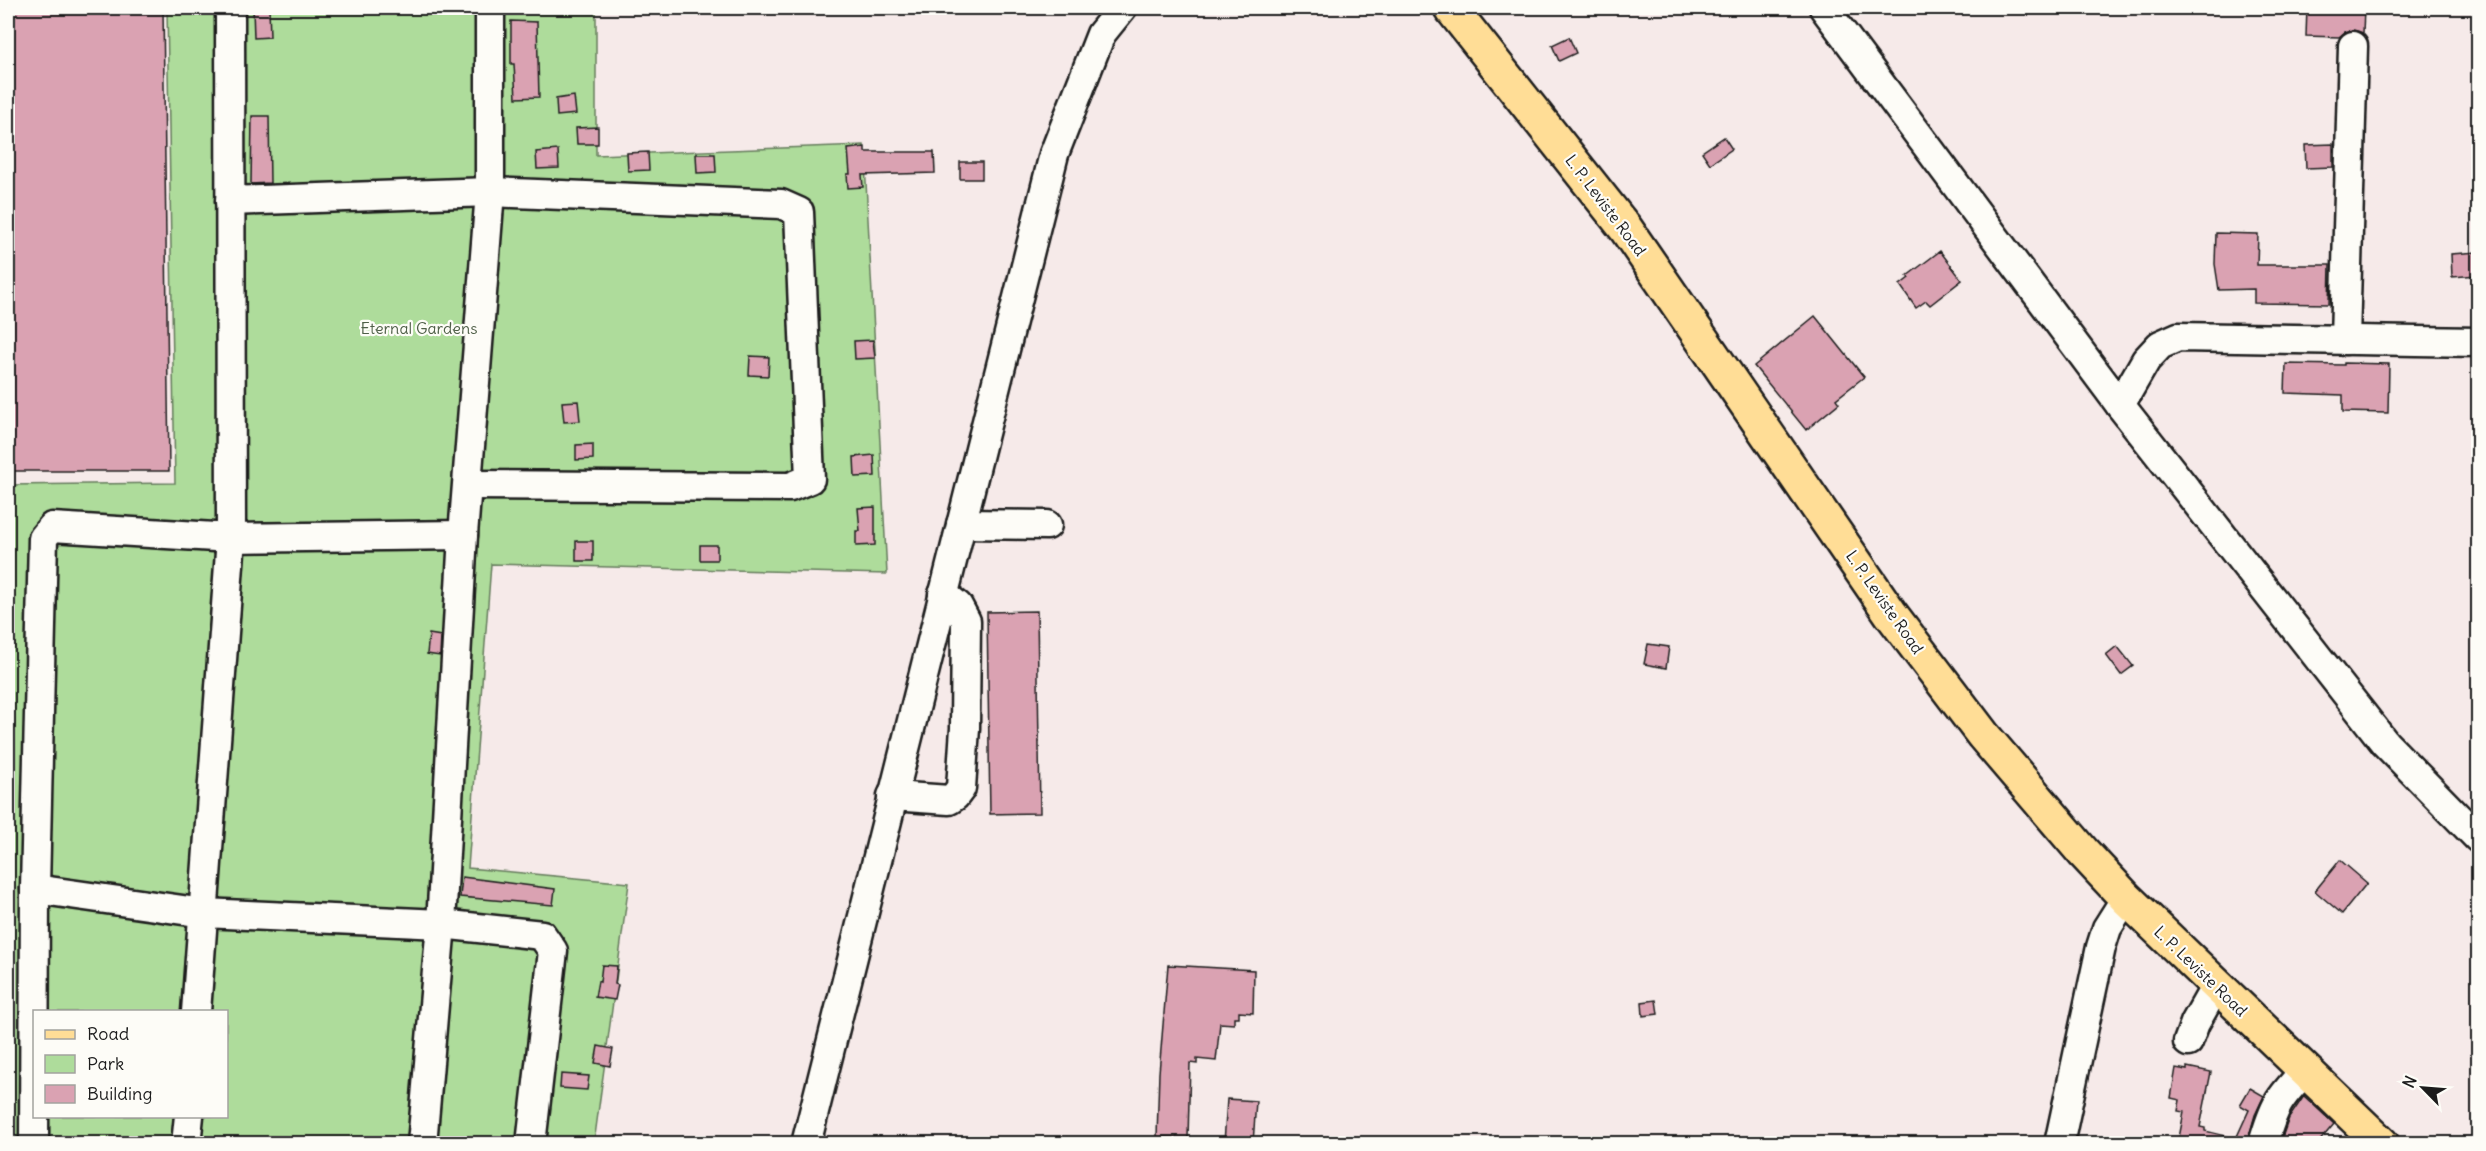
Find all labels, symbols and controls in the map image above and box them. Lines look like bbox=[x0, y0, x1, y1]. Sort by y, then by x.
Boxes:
street label: L. P. Leviste Road bbox=[1561, 150, 1651, 260]
park label: Eternal Gardens bbox=[361, 318, 477, 338]
street label: L. P. Leviste Road bbox=[1842, 546, 1928, 658]
street label: L. P. Leviste Road bbox=[2150, 922, 2252, 1020]
legend bbox=[33, 1010, 228, 1118]
text: Road bbox=[87, 1022, 130, 1045]
text: Park bbox=[87, 1052, 124, 1075]
north arrow bbox=[2393, 1058, 2453, 1118]
text: N bbox=[2398, 1072, 2421, 1091]
text: Building bbox=[87, 1082, 152, 1105]

